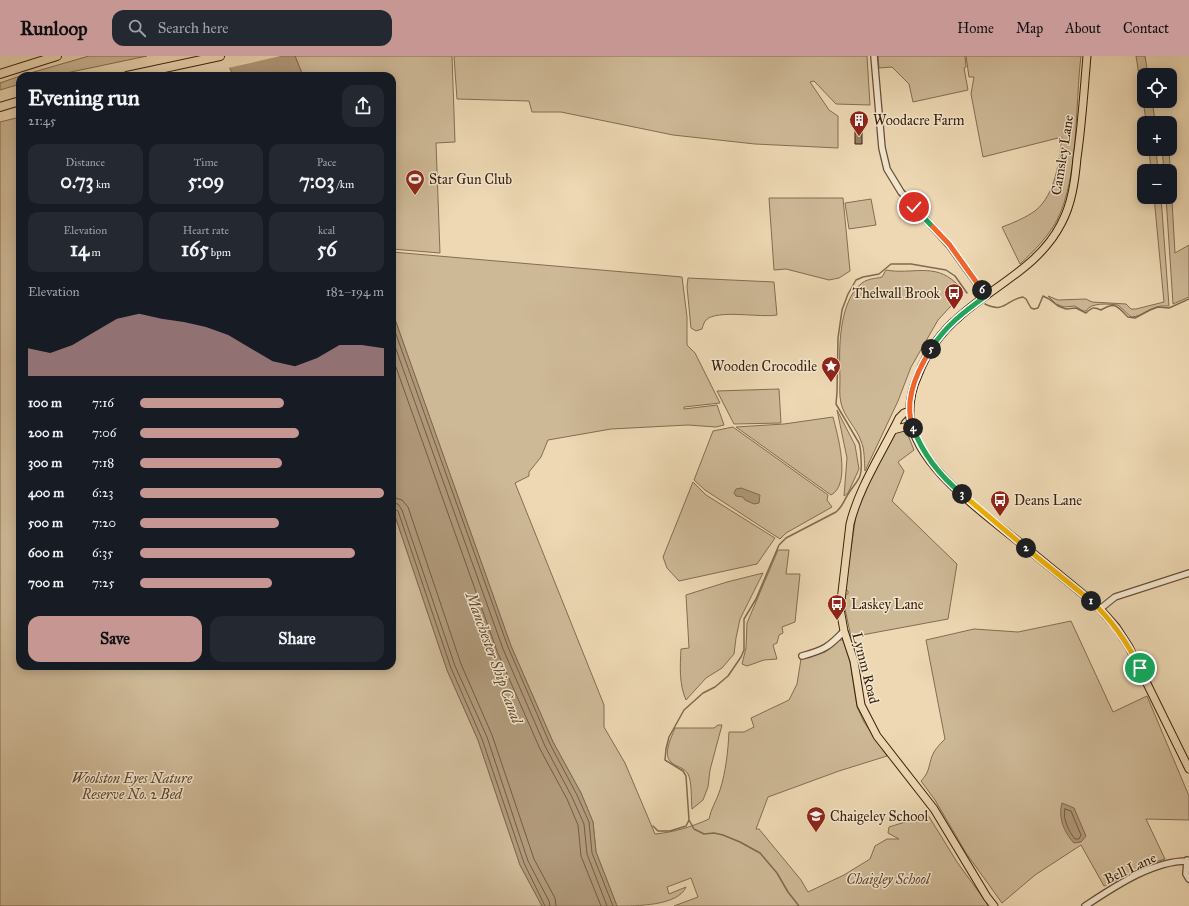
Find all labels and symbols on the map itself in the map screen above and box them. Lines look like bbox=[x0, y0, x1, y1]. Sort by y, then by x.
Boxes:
building icon: Woodacre Farm bbox=[848, 109, 870, 137]
place label: Woodacre Farm bbox=[873, 112, 965, 129]
street label: Camsley Lane bbox=[1048, 114, 1077, 196]
sports icon: Star Gun Club bbox=[404, 168, 426, 196]
place label: Star Gun Club bbox=[429, 171, 512, 188]
pin bbox=[897, 190, 931, 224]
pin: 6 bbox=[972, 280, 992, 300]
bus stop icon: Thelwall Brook bbox=[943, 282, 965, 310]
place label: Thelwall Brook bbox=[852, 285, 940, 302]
pin: 5 bbox=[921, 339, 941, 359]
place icon: Wooden Crocodile bbox=[820, 355, 842, 383]
place label: Wooden Crocodile bbox=[711, 358, 817, 375]
pin: 4 bbox=[903, 418, 923, 438]
pin: 3 bbox=[952, 484, 972, 504]
bus stop icon: Deans Lane bbox=[989, 489, 1011, 517]
place label: Deans Lane bbox=[1014, 492, 1082, 509]
pin: 2 bbox=[1016, 538, 1036, 558]
water label: Manchester Ship Canal bbox=[460, 588, 527, 728]
pin: 1 bbox=[1081, 591, 1101, 611]
bus stop icon: Laskey Lane bbox=[826, 593, 848, 621]
place label: Laskey Lane bbox=[851, 596, 924, 613]
street label: Lymm Road bbox=[848, 631, 883, 706]
pin bbox=[1123, 651, 1157, 685]
park label: Woolston Eyes Nature Reserve No. 2 Bed bbox=[72, 770, 193, 803]
school or university icon: Chaigeley School bbox=[805, 805, 827, 833]
place label: Chaigeley School bbox=[830, 808, 928, 825]
street label: Bell Lane bbox=[1102, 849, 1159, 888]
park label: Chaigley School bbox=[846, 871, 931, 888]

